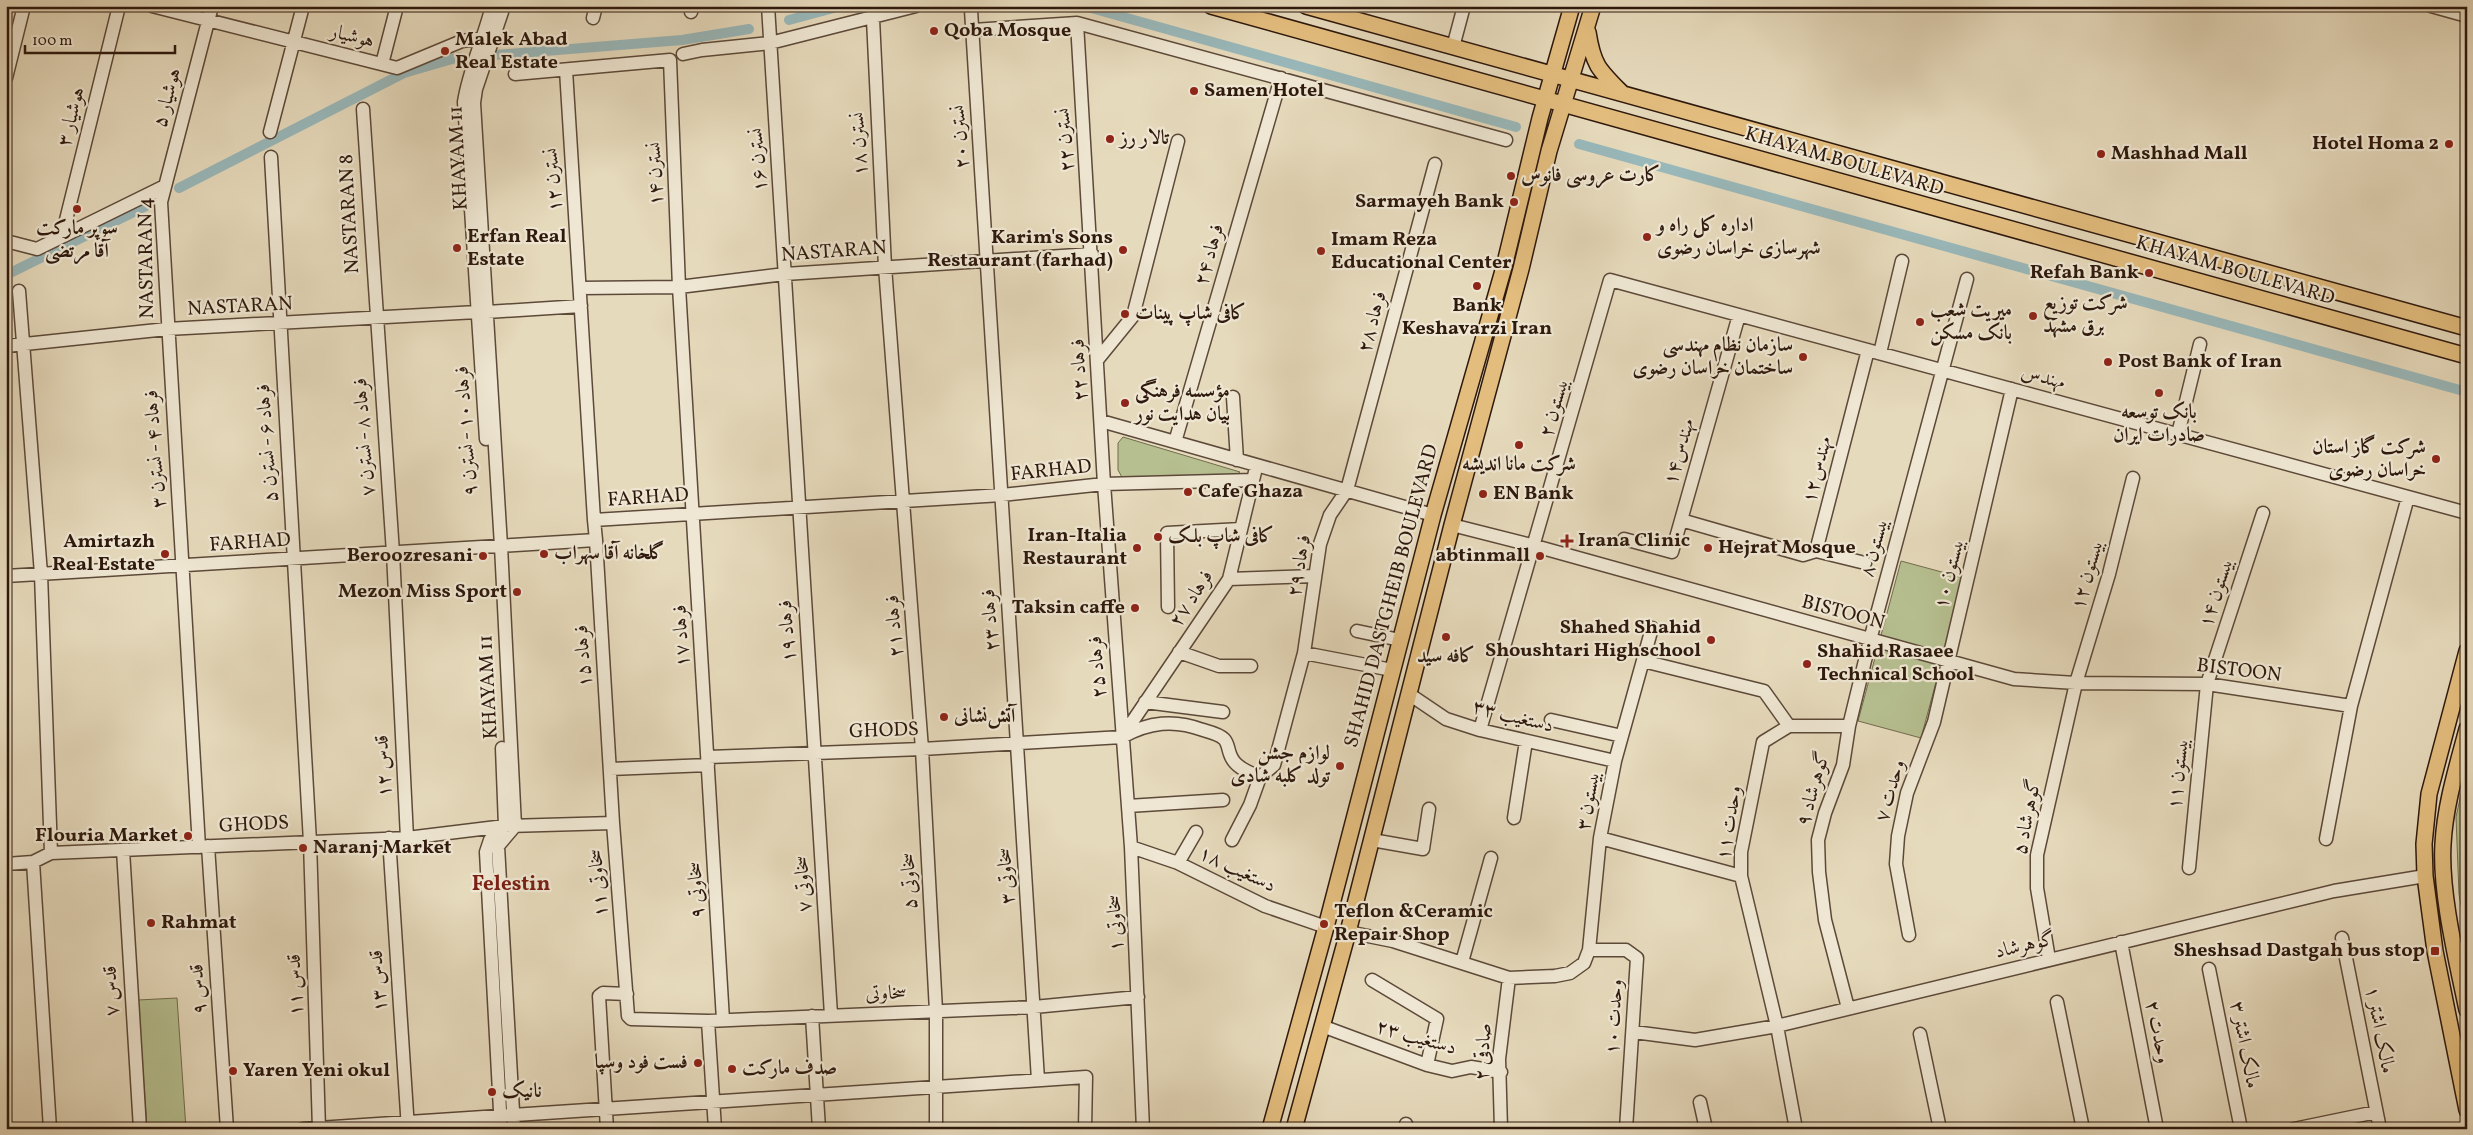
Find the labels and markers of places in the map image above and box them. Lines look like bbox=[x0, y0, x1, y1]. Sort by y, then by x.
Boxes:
place label: Qoba Mosque bbox=[944, 17, 1071, 45]
marker: Qoba Mosque bbox=[928, 25, 940, 37]
place label: Malek Abad Real Estate bbox=[455, 26, 568, 77]
marker: Malek Abad Real Estate bbox=[439, 45, 451, 57]
place label: Samen Hotel bbox=[1204, 77, 1324, 105]
marker: Samen Hotel bbox=[1188, 85, 1200, 97]
place label: تالار رز bbox=[1118, 125, 1170, 153]
place label: Hotel Homa 2 bbox=[2312, 130, 2439, 158]
marker: تالار رز bbox=[1104, 133, 1116, 145]
marker: Hotel Homa 2 bbox=[2443, 138, 2455, 150]
place label: Mashhad Mall bbox=[2111, 140, 2248, 168]
marker: Mashhad Mall bbox=[2095, 148, 2107, 160]
place label: کارت عروسی فانوس bbox=[1521, 162, 1660, 190]
marker: کارت عروسی فانوس bbox=[1505, 170, 1517, 182]
place label: Sarmayeh Bank bbox=[1355, 188, 1504, 216]
marker: Sarmayeh Bank bbox=[1508, 196, 1520, 208]
marker: سوپر مارکت آقا مرتضی bbox=[71, 203, 83, 215]
place label: اداره کل راه و شهرسازی خراسان رضوی bbox=[1655, 212, 1821, 263]
place label: سوپر مارکت آقا مرتضی bbox=[36, 215, 118, 266]
place label: Erfan Real Estate bbox=[467, 223, 567, 274]
place label: Karim's Sons Restaurant (farhad) bbox=[927, 224, 1113, 275]
place label: Imam Reza Educational Center bbox=[1331, 226, 1512, 277]
marker: اداره کل راه و شهرسازی خراسان رضوی bbox=[1641, 231, 1653, 243]
marker: Erfan Real Estate bbox=[451, 242, 463, 254]
marker: Karim's Sons Restaurant (farhad) bbox=[1117, 244, 1129, 256]
marker: Imam Reza Educational Center bbox=[1315, 245, 1327, 257]
place label: Refah Bank bbox=[2030, 259, 2139, 287]
marker: Refah Bank bbox=[2143, 267, 2155, 279]
marker: Bank Keshavarzi Iran bbox=[1471, 280, 1483, 292]
place label: شرکت توزیع برق مشهد bbox=[2043, 290, 2128, 341]
place label: Bank Keshavarzi Iran bbox=[1402, 292, 1552, 343]
place label: میریت شعب بانک مسکن bbox=[1930, 297, 2012, 348]
place label: کافی شاپ پینات bbox=[1135, 300, 1246, 328]
marker: کافی شاپ پینات bbox=[1119, 308, 1131, 320]
marker: شرکت توزیع برق مشهد bbox=[2027, 310, 2039, 322]
marker: میریت شعب بانک مسکن bbox=[1914, 316, 1926, 328]
place label: سازمان نظام مهندسی ساختمان خراسان رضوی bbox=[1632, 332, 1793, 383]
place label: Post Bank of Iran bbox=[2118, 348, 2282, 376]
marker: سازمان نظام مهندسی ساختمان خراسان رضوی bbox=[1797, 351, 1809, 363]
marker: Post Bank of Iran bbox=[2102, 356, 2114, 368]
place label: مؤسسه فرهنگی بیان هدایت نور bbox=[1133, 378, 1230, 429]
marker: بانک توسعه صادرات ایران bbox=[2153, 387, 2165, 399]
marker: مؤسسه فرهنگی بیان هدایت نور bbox=[1119, 397, 1131, 409]
place label: بانک توسعه صادرات ایران bbox=[2113, 399, 2205, 450]
place label: شرکت گاز استان خراسان رضوی bbox=[2312, 434, 2426, 485]
marker: شرکت مانا اندیشه bbox=[1513, 439, 1525, 451]
place label: شرکت مانا اندیشه bbox=[1462, 451, 1576, 479]
marker: شرکت گاز استان خراسان رضوی bbox=[2430, 453, 2442, 465]
place label: Cafe Ghaza bbox=[1198, 478, 1303, 506]
place label: EN Bank bbox=[1493, 480, 1574, 508]
marker: Cafe Ghaza bbox=[1182, 486, 1194, 498]
marker: EN Bank bbox=[1477, 488, 1489, 500]
place label: Iran-Italia Restaurant bbox=[1023, 522, 1127, 573]
place label: کافی شاپ بلک bbox=[1168, 523, 1274, 551]
place label: Irana Clinic bbox=[1578, 527, 1690, 555]
place label: Amirtazh Real Estate bbox=[52, 528, 155, 579]
marker: کافی شاپ بلک bbox=[1152, 531, 1164, 543]
marker: Irana Clinic bbox=[1560, 534, 1574, 548]
place label: Hejrat Mosque bbox=[1718, 534, 1856, 562]
place label: گلخانه آقا سهراب bbox=[554, 540, 665, 568]
place label: Beroozresani bbox=[347, 542, 473, 570]
marker: Iran-Italia Restaurant bbox=[1131, 542, 1143, 554]
place label: abtinmall bbox=[1435, 542, 1530, 570]
marker: Hejrat Mosque bbox=[1702, 542, 1714, 554]
marker: Amirtazh Real Estate bbox=[159, 548, 171, 560]
marker: گلخانه آقا سهراب bbox=[538, 548, 550, 560]
marker: Beroozresani bbox=[477, 550, 489, 562]
marker: abtinmall bbox=[1534, 550, 1546, 562]
place label: Mezon Miss Sport bbox=[338, 578, 507, 606]
marker: Mezon Miss Sport bbox=[511, 586, 523, 598]
place label: Taksin caffe bbox=[1012, 594, 1125, 622]
marker: Taksin caffe bbox=[1129, 602, 1141, 614]
place label: Shahed Shahid Shoushtari Highschool bbox=[1485, 614, 1701, 665]
marker: کافه سید bbox=[1440, 631, 1452, 643]
marker: Shahed Shahid Shoushtari Highschool bbox=[1705, 634, 1717, 646]
place label: Shahid Rasaee Technical School bbox=[1817, 638, 1974, 689]
place label: کافه سید bbox=[1417, 643, 1475, 671]
marker: Shahid Rasaee Technical School bbox=[1801, 658, 1813, 670]
place label: آتش‌نشانی bbox=[953, 703, 1018, 731]
marker: آتش‌نشانی bbox=[938, 711, 950, 723]
place label: لوازم جشن تولد کلبه شادی bbox=[1230, 740, 1331, 791]
marker: لوازم جشن تولد کلبه شادی bbox=[1334, 760, 1346, 772]
place label: Flouria Market bbox=[35, 822, 178, 850]
marker: Flouria Market bbox=[182, 830, 194, 842]
place label: Naranj Market bbox=[313, 834, 452, 862]
marker: Naranj Market bbox=[297, 842, 309, 854]
place label: Teflon &Ceramic Repair Shop bbox=[1334, 898, 1493, 949]
place label: Rahmat bbox=[161, 909, 237, 937]
marker: Rahmat bbox=[145, 917, 157, 929]
marker: Teflon &Ceramic Repair Shop bbox=[1318, 918, 1330, 930]
place label: Sheshsad Dastgah bus stop bbox=[2173, 937, 2425, 965]
marker: Sheshsad Dastgah bus stop bbox=[2429, 945, 2441, 957]
place label: فست فود وسپا bbox=[594, 1049, 688, 1077]
place label: صدف مارکت bbox=[742, 1055, 837, 1083]
place label: Yaren Yeni okul bbox=[243, 1057, 390, 1085]
marker: فست فود وسپا bbox=[692, 1057, 704, 1069]
marker: صدف مارکت bbox=[726, 1063, 738, 1075]
marker: Yaren Yeni okul bbox=[227, 1065, 239, 1077]
place label: نانیک bbox=[502, 1078, 542, 1106]
marker: نانیک bbox=[486, 1086, 498, 1098]

